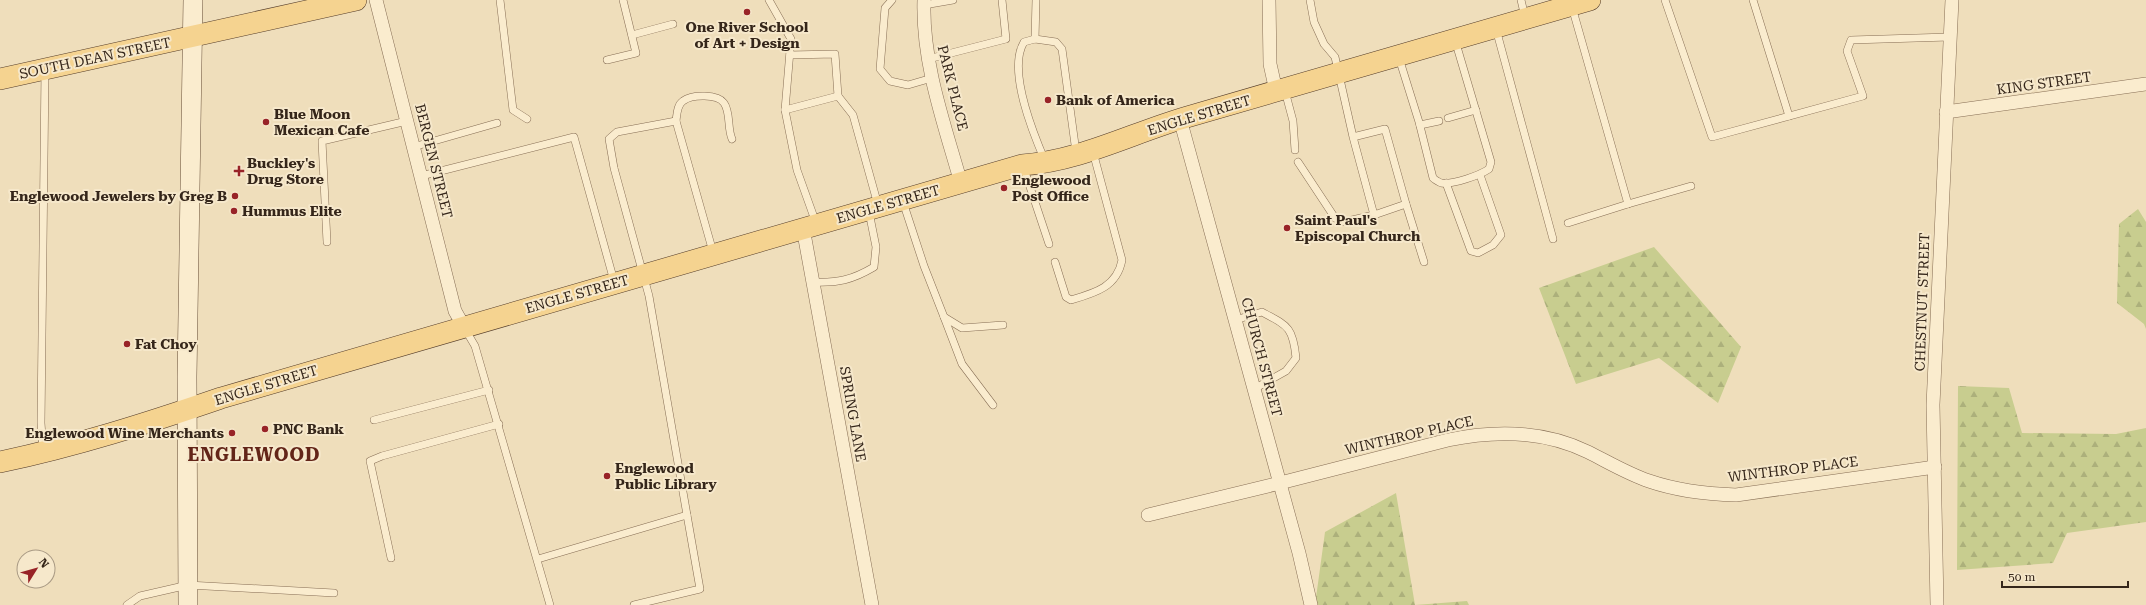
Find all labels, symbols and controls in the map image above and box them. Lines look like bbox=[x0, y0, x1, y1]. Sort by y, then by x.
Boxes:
marker: One River School of Art + Design bbox=[742, 7, 752, 17]
place label: One River School of Art + Design bbox=[686, 19, 809, 51]
street label: SOUTH DEAN STREET bbox=[18, 34, 172, 82]
street label: PARK PLACE bbox=[935, 43, 971, 133]
street label: KING STREET bbox=[1995, 68, 2093, 98]
place label: Bank of America bbox=[1056, 92, 1175, 108]
street label: ENGLE STREET bbox=[1146, 92, 1252, 138]
marker: Bank of America bbox=[1043, 95, 1053, 105]
street label: BERGEN STREET bbox=[412, 102, 456, 220]
place label: Blue Moon Mexican Cafe bbox=[274, 106, 370, 138]
marker: Blue Moon Mexican Cafe bbox=[261, 117, 271, 127]
place label: Buckley's Drug Store bbox=[247, 155, 324, 187]
marker: Buckley's Drug Store bbox=[234, 166, 244, 176]
place label: Englewood Post Office bbox=[1012, 172, 1092, 204]
street label: ENGLE STREET bbox=[834, 182, 942, 226]
marker: Englewood Post Office bbox=[999, 183, 1009, 193]
place label: Englewood Jewelers by Greg B bbox=[10, 188, 227, 204]
marker: Englewood Jewelers by Greg B bbox=[230, 191, 240, 201]
place label: Hummus Elite bbox=[242, 203, 342, 219]
marker: Hummus Elite bbox=[229, 206, 239, 216]
place label: Saint Paul's Episcopal Church bbox=[1295, 212, 1421, 244]
marker: Saint Paul's Episcopal Church bbox=[1282, 223, 1292, 233]
street label: CHESTNUT STREET bbox=[1912, 232, 1932, 372]
street label: ENGLE STREET bbox=[523, 272, 631, 316]
street label: CHURCH STREET bbox=[1238, 296, 1286, 418]
place label: Fat Choy bbox=[135, 336, 197, 352]
marker: Fat Choy bbox=[122, 339, 132, 349]
street label: ENGLE STREET bbox=[213, 362, 319, 408]
street label: SPRING LANE bbox=[837, 365, 869, 463]
street label: WINTHROP PLACE bbox=[1343, 412, 1475, 458]
place label: PNC Bank bbox=[273, 421, 344, 437]
marker: PNC Bank bbox=[260, 424, 270, 434]
place label: Englewood Wine Merchants bbox=[25, 425, 224, 441]
marker: Englewood Wine Merchants bbox=[227, 428, 237, 438]
district label: ENGLEWOOD bbox=[188, 444, 320, 465]
street label: WINTHROP PLACE bbox=[1727, 453, 1859, 485]
place label: Englewood Public Library bbox=[615, 460, 717, 492]
marker: Englewood Public Library bbox=[602, 471, 612, 481]
north arrow bbox=[16, 549, 56, 589]
text: N bbox=[36, 556, 52, 571]
scale bar bbox=[2002, 563, 2128, 589]
text: 50 m bbox=[2008, 570, 2035, 584]

